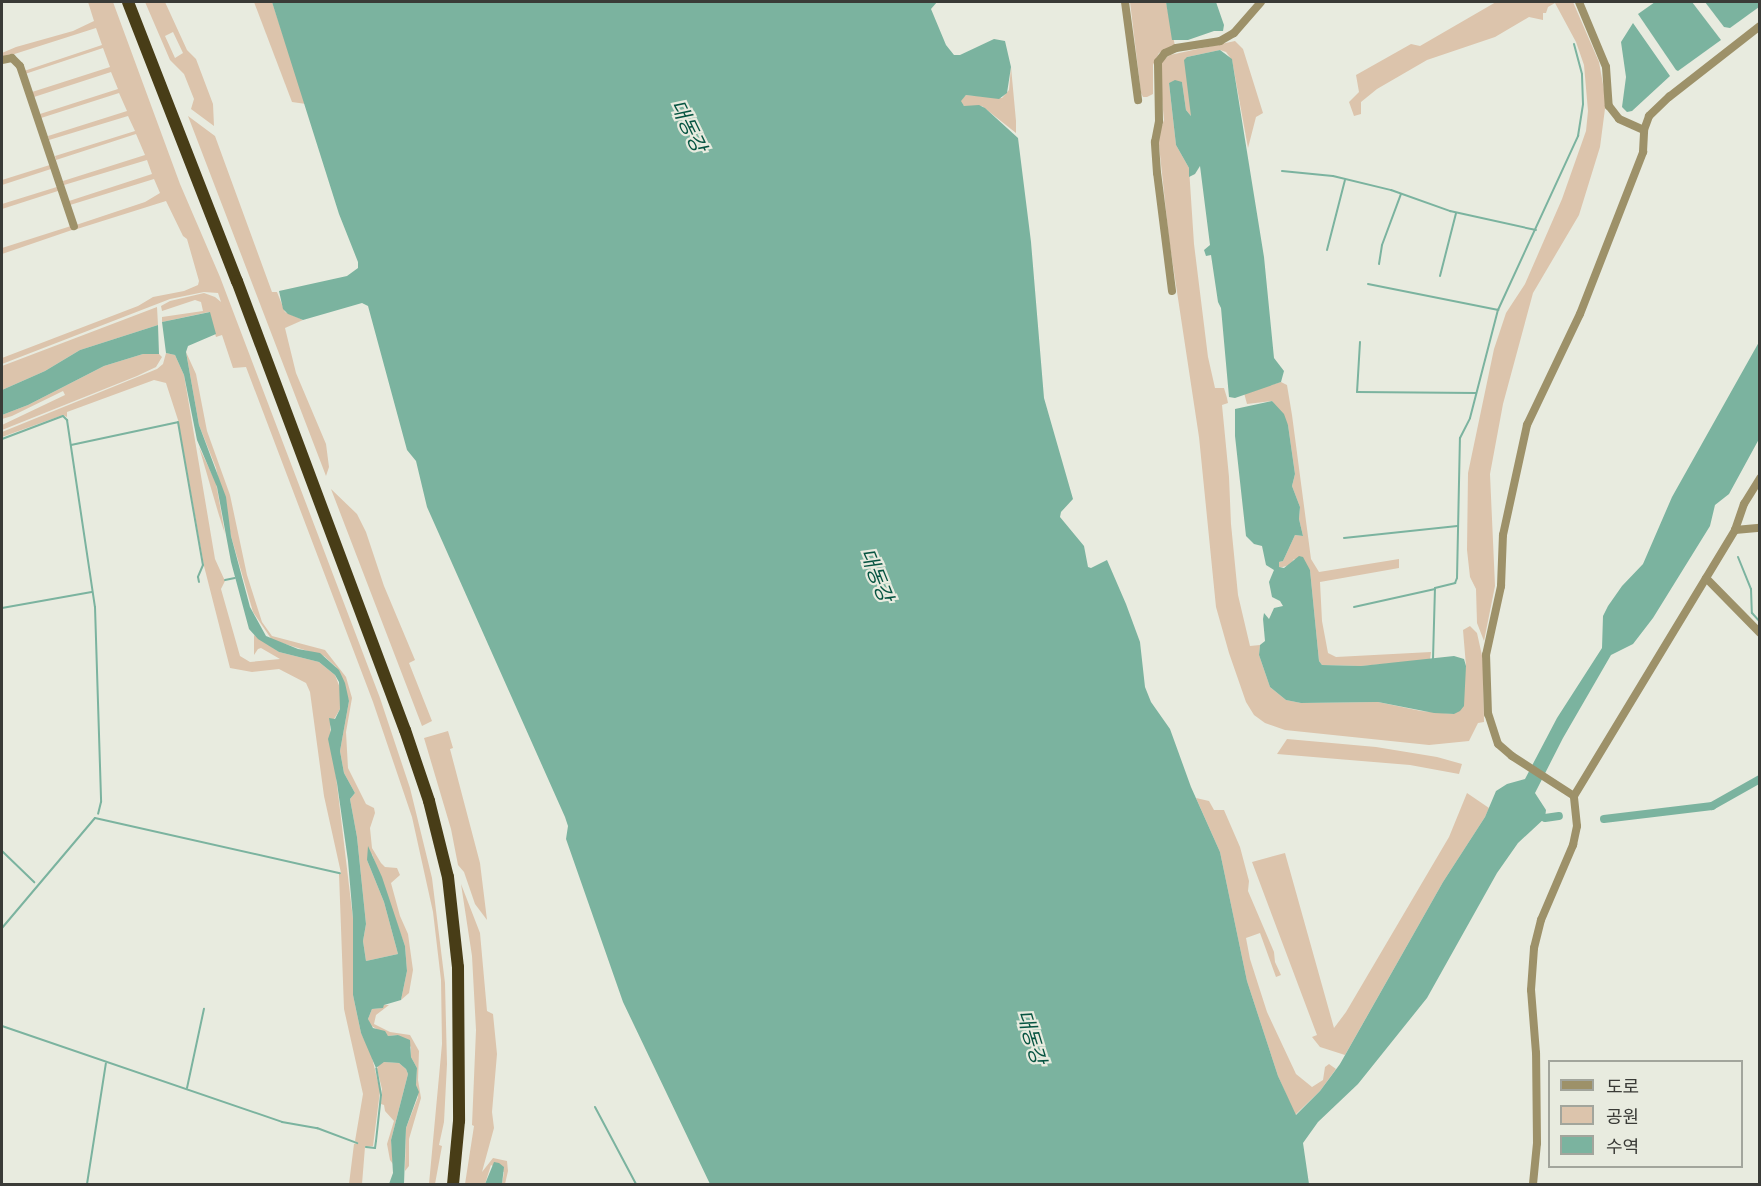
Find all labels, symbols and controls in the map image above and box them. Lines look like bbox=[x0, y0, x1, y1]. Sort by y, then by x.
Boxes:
water label: 대동강 bbox=[665, 96, 711, 156]
water label: 대동강 bbox=[855, 545, 897, 605]
water label: 대동강 bbox=[1011, 1007, 1051, 1067]
legend bbox=[1548, 1060, 1743, 1168]
text: 도로 bbox=[1606, 1076, 1639, 1098]
text: 공원 bbox=[1606, 1106, 1639, 1128]
text: 수역 bbox=[1606, 1136, 1639, 1158]

